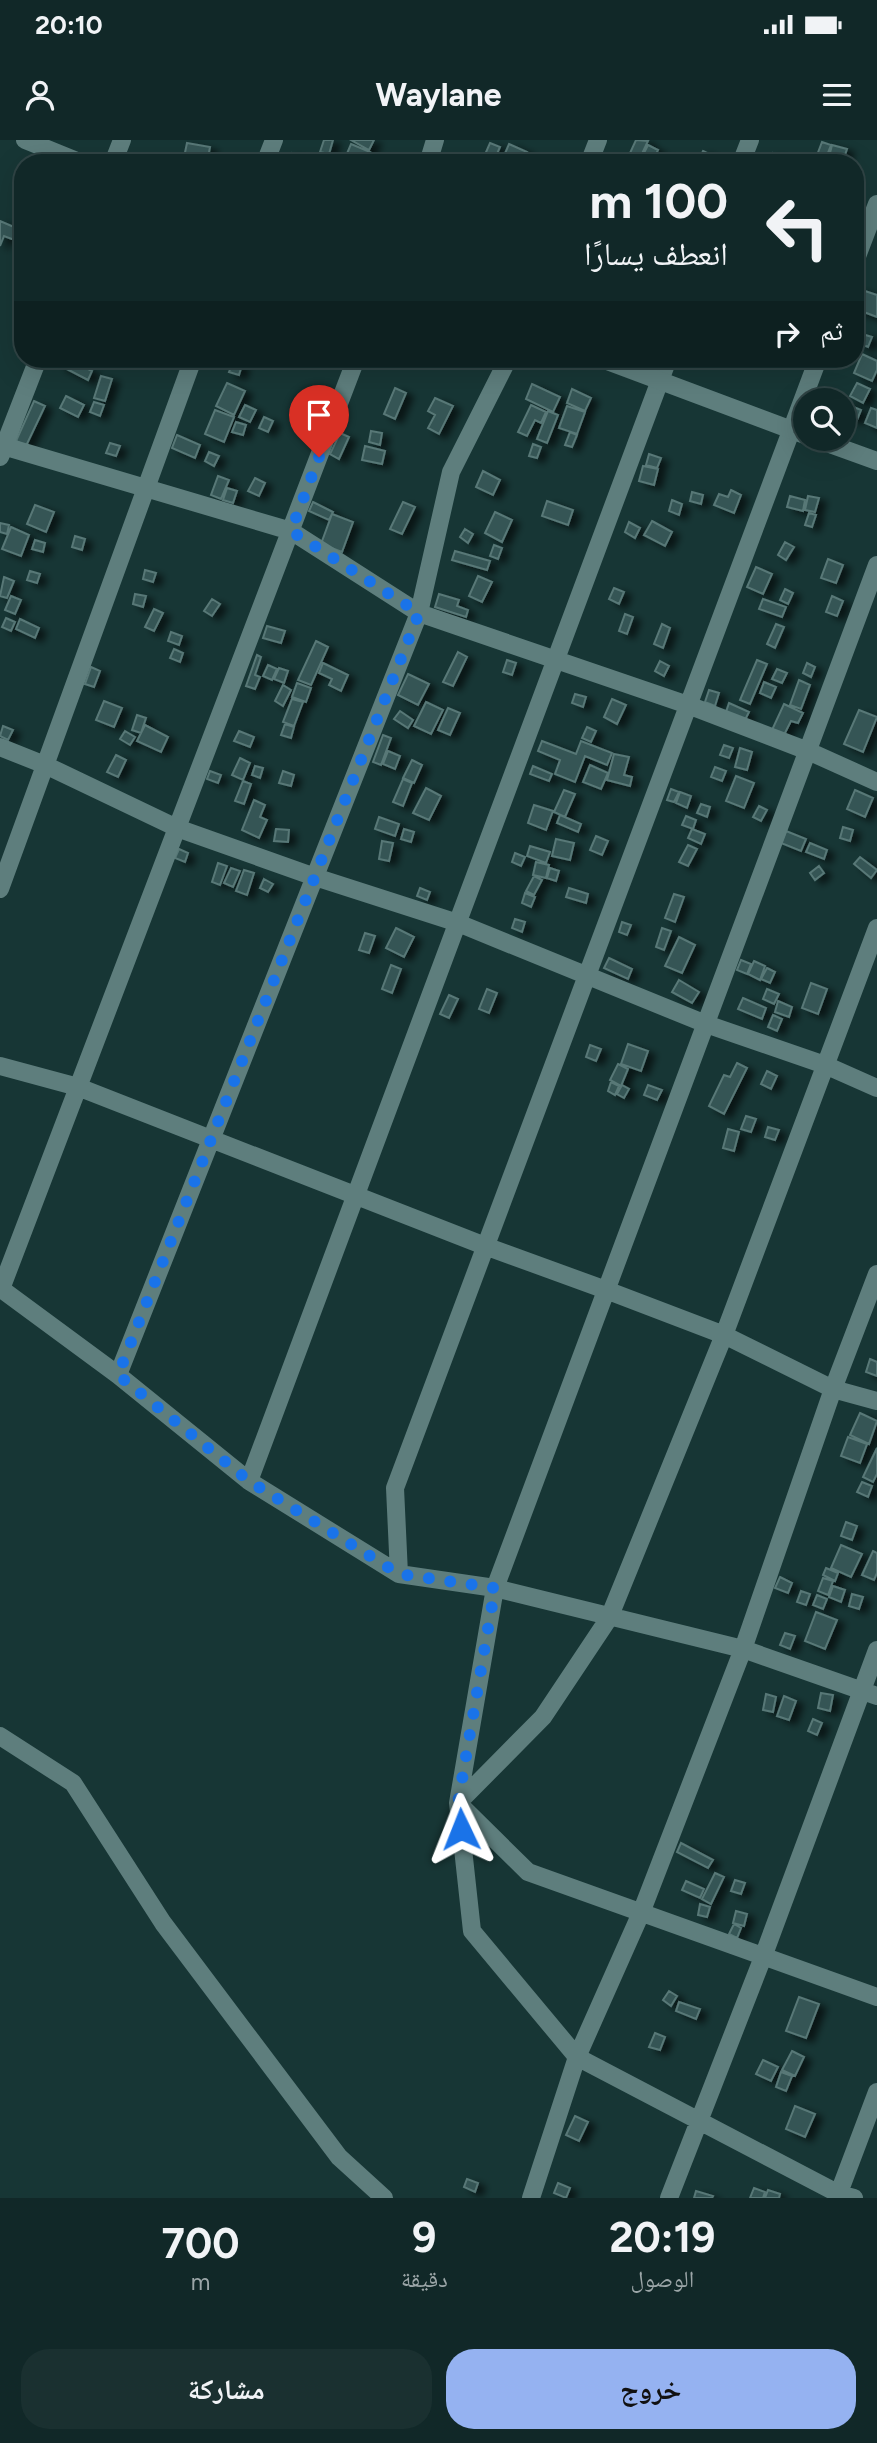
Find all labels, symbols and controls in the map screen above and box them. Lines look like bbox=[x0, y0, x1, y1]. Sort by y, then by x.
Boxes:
text: 20:10 bbox=[35, 9, 103, 41]
icon: person bbox=[21, 76, 59, 114]
text: Waylane bbox=[375, 76, 502, 114]
icon: menu bbox=[818, 76, 856, 114]
text: 100 m bbox=[589, 171, 728, 230]
icon: left bbox=[752, 182, 843, 273]
text: انعطف يسارًا bbox=[584, 235, 728, 273]
icon: right bbox=[768, 315, 806, 353]
text: ثم bbox=[820, 315, 843, 347]
pin bbox=[289, 385, 349, 457]
map controls bbox=[793, 388, 856, 451]
button: search bbox=[793, 388, 856, 451]
icon: arrive bbox=[300, 396, 338, 434]
position arrow bbox=[424, 1792, 498, 1866]
text: 9 bbox=[412, 2212, 436, 2263]
text: 20:19 bbox=[609, 2212, 715, 2263]
text: 700 bbox=[162, 2218, 239, 2269]
text: دقيقة bbox=[401, 2265, 448, 2293]
text: الوصول bbox=[631, 2265, 694, 2293]
text: m bbox=[191, 2268, 210, 2296]
button: مشاركة bbox=[21, 2349, 432, 2429]
button: خروج bbox=[446, 2349, 856, 2429]

